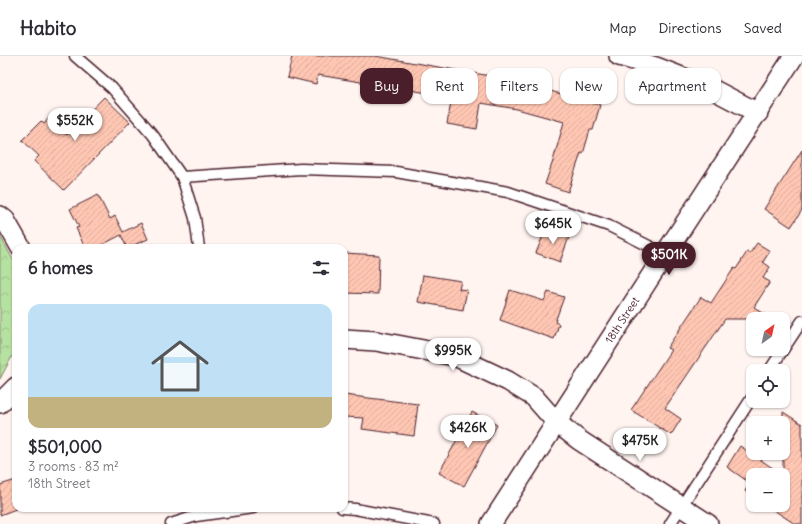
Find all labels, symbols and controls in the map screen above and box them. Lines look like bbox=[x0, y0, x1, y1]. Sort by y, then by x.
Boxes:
text: Habito bbox=[20, 16, 76, 40]
text: Map bbox=[609, 19, 636, 37]
text: Directions bbox=[658, 19, 722, 37]
text: Saved bbox=[744, 19, 782, 37]
chip: Buy bbox=[360, 68, 413, 104]
chip: Rent bbox=[421, 68, 478, 104]
chip: Filters bbox=[486, 68, 552, 104]
chip: New bbox=[560, 68, 617, 104]
chip: Apartment bbox=[625, 68, 721, 104]
pin: $552K bbox=[47, 108, 103, 142]
text: $552K bbox=[56, 112, 94, 129]
pin: $645K bbox=[525, 211, 581, 245]
text: $645K bbox=[534, 215, 572, 232]
pin: $501K bbox=[641, 242, 697, 276]
text: $501K bbox=[651, 246, 687, 263]
text: 6 homes bbox=[28, 257, 93, 279]
icon: filters bbox=[310, 257, 332, 279]
street label: 18th Street bbox=[602, 294, 642, 346]
north arrow bbox=[746, 312, 790, 356]
map controls bbox=[746, 312, 790, 512]
icon: home bbox=[144, 330, 216, 402]
pin: $995K bbox=[425, 338, 481, 372]
text: $995K bbox=[434, 342, 472, 359]
button: locate bbox=[746, 364, 790, 408]
pin: $426K bbox=[440, 415, 496, 449]
button: + bbox=[746, 416, 790, 460]
text: $426K bbox=[449, 419, 487, 436]
pin: $475K bbox=[612, 428, 668, 462]
text: $475K bbox=[622, 432, 658, 449]
text: $501,000 bbox=[28, 436, 102, 458]
text: 3 rooms · 83 m² bbox=[28, 458, 119, 475]
button: − bbox=[746, 468, 790, 512]
text: 18th Street bbox=[28, 475, 90, 492]

